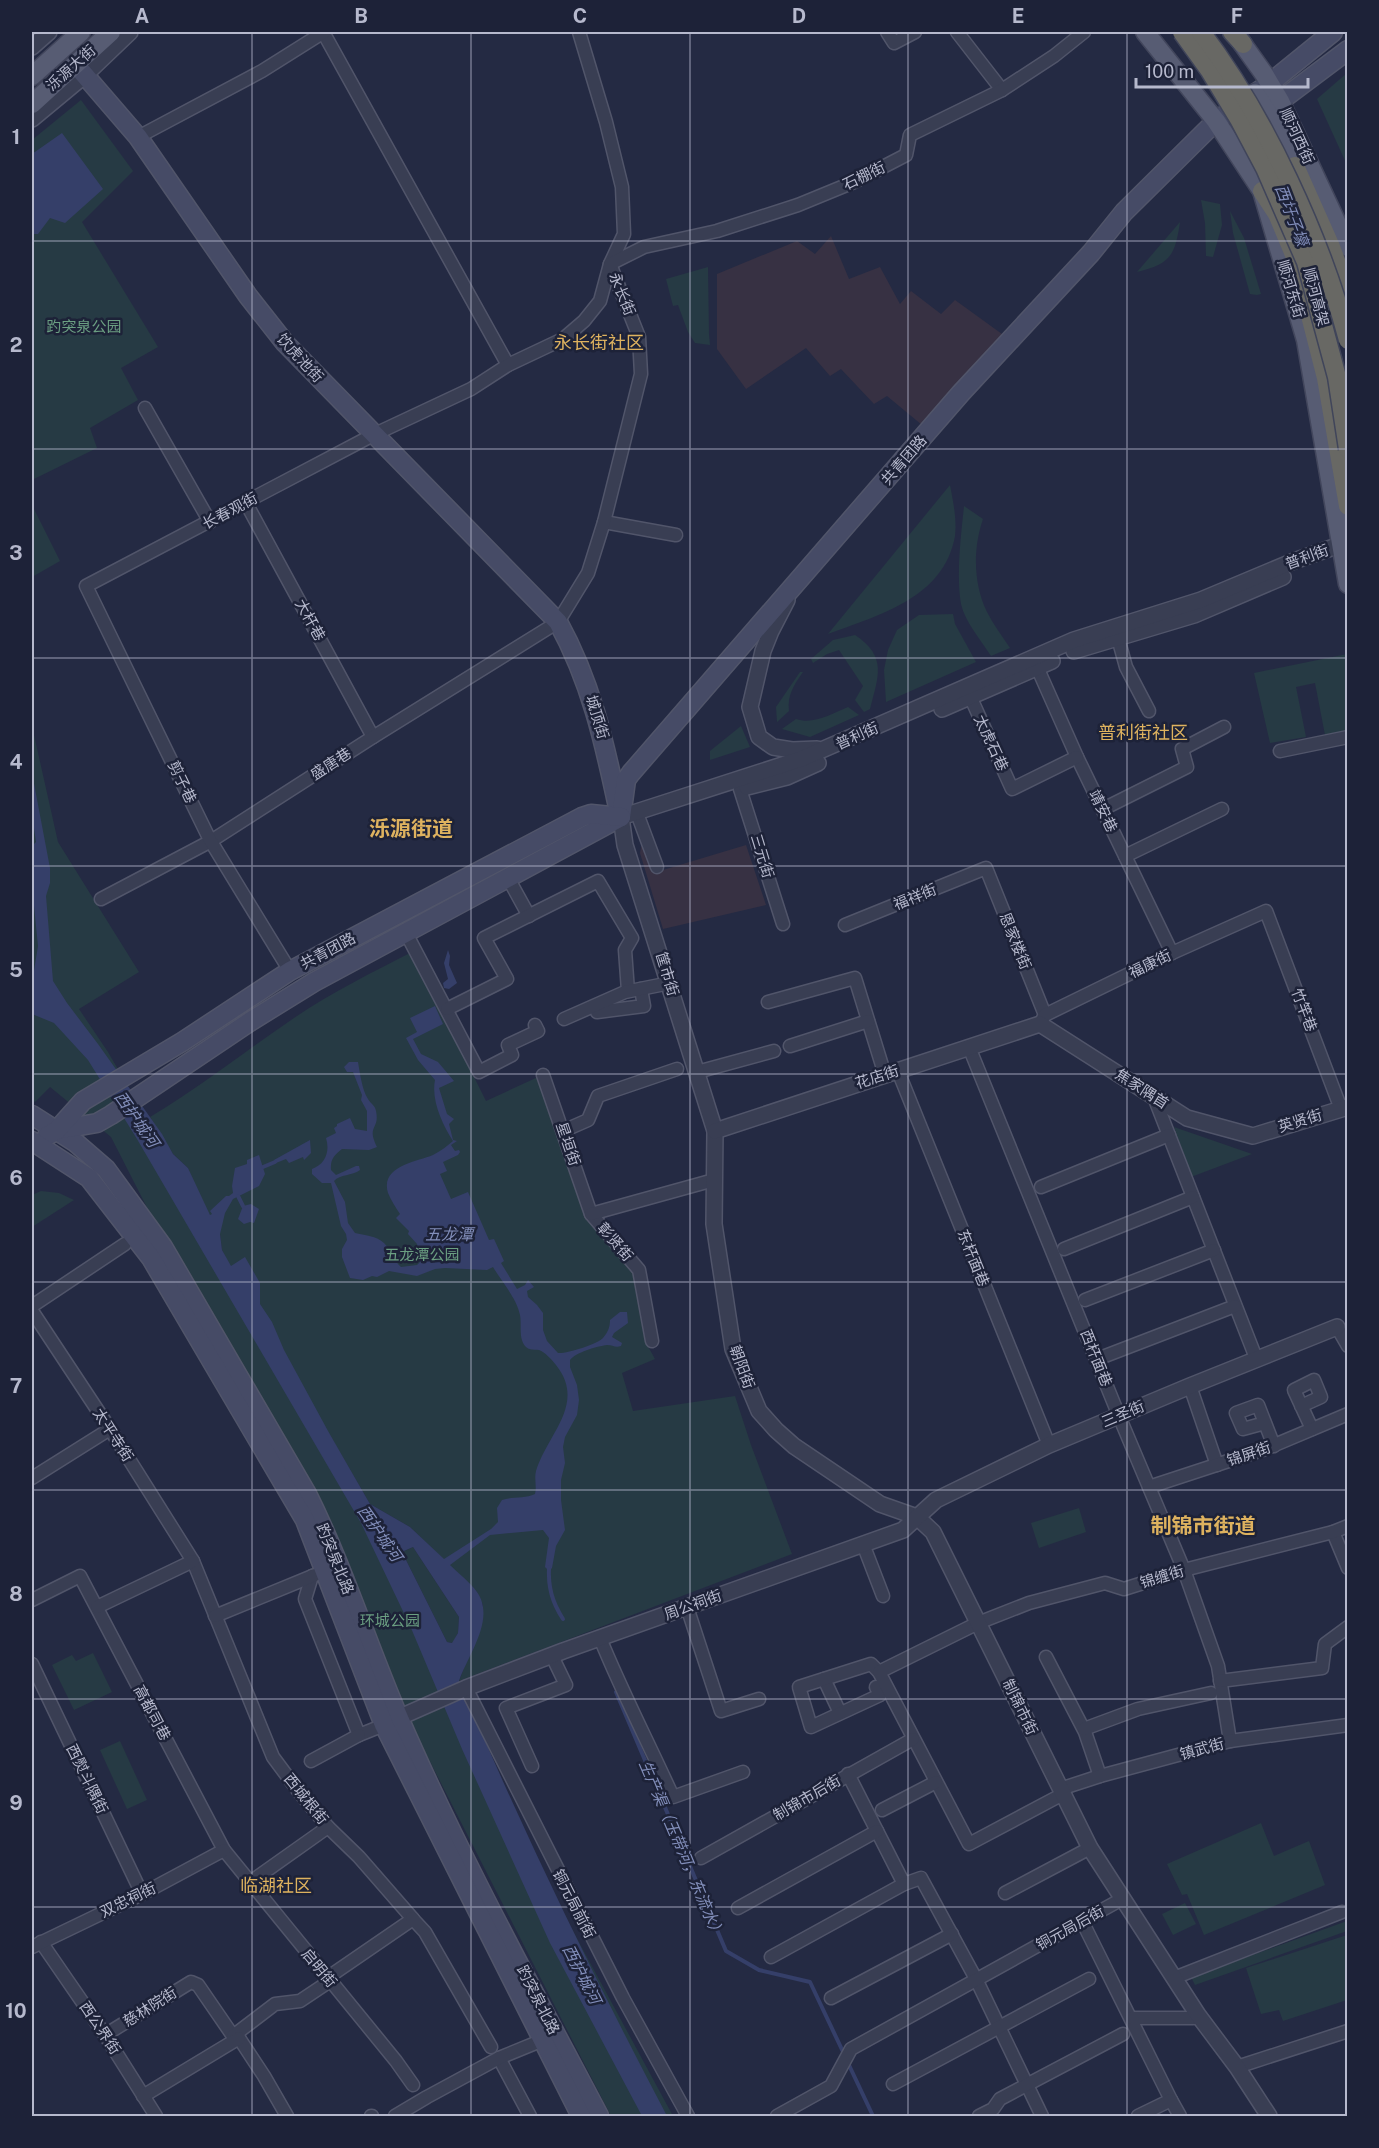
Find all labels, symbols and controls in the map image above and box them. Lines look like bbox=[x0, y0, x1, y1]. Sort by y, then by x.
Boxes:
text: A bbox=[135, 4, 149, 28]
text: B bbox=[354, 4, 368, 28]
text: C bbox=[573, 4, 587, 28]
text: D bbox=[792, 4, 806, 28]
text: E bbox=[1012, 4, 1024, 28]
text: F bbox=[1231, 4, 1243, 28]
street label: 泺源大街 bbox=[43, 41, 99, 94]
scale bar bbox=[1136, 51, 1308, 89]
text: 100 m bbox=[1145, 61, 1194, 82]
street label: 顺河西街 bbox=[1277, 105, 1318, 167]
text: 1 bbox=[12, 125, 20, 149]
street label: 石棚街 bbox=[840, 158, 888, 193]
water label: 西圩子壕 bbox=[1271, 182, 1313, 251]
street label: 顺河东街 bbox=[1275, 258, 1308, 320]
street label: 顺河高架 bbox=[1301, 266, 1332, 328]
street label: 永长街 bbox=[606, 270, 639, 318]
park label: 趵突泉公园 bbox=[46, 318, 122, 335]
street label: 饮虎池街 bbox=[274, 330, 327, 385]
district label: 永长街社区 bbox=[554, 332, 644, 353]
text: 2 bbox=[10, 333, 22, 357]
street label: 共青团路 bbox=[878, 431, 930, 488]
street label: 长春观街 bbox=[199, 489, 260, 532]
text: 3 bbox=[9, 541, 23, 565]
street label: 普利街 bbox=[1283, 541, 1331, 572]
street label: 大杆巷 bbox=[292, 596, 329, 644]
street label: 城顶街 bbox=[583, 693, 612, 741]
street label: 太虎石巷 bbox=[971, 712, 1012, 774]
street label: 普利街 bbox=[833, 719, 881, 752]
district label: 普利街社区 bbox=[1098, 722, 1188, 743]
street label: 盛唐巷 bbox=[307, 744, 354, 783]
text: 4 bbox=[9, 750, 23, 774]
street label: 剪子巷 bbox=[165, 758, 200, 806]
street label: 靖安巷 bbox=[1086, 787, 1121, 835]
district label: 泺源街道 bbox=[369, 816, 453, 841]
street label: 三元街 bbox=[748, 832, 777, 880]
street label: 福祥街 bbox=[891, 880, 939, 913]
street label: 恩家楼街 bbox=[996, 910, 1035, 972]
street label: 共青团路 bbox=[297, 929, 358, 972]
street label: 福康街 bbox=[1126, 946, 1174, 981]
street label: 筐市街 bbox=[653, 950, 682, 998]
text: 5 bbox=[9, 958, 23, 982]
street label: 竹竿巷 bbox=[1288, 986, 1320, 1034]
street label: 花店街 bbox=[853, 1061, 901, 1092]
street label: 焦家隅首 bbox=[1112, 1065, 1172, 1112]
water label: 西护城河 bbox=[110, 1088, 164, 1153]
street label: 英贤街 bbox=[1276, 1106, 1324, 1135]
street label: 星垣街 bbox=[553, 1120, 584, 1168]
text: 6 bbox=[9, 1166, 23, 1190]
street label: 彰贤街 bbox=[594, 1219, 637, 1264]
water label: 五龙潭 bbox=[425, 1225, 476, 1244]
street label: 东杆面巷 bbox=[954, 1227, 993, 1289]
park label: 五龙潭公园 bbox=[384, 1246, 460, 1263]
street label: 西杆面巷 bbox=[1077, 1327, 1116, 1389]
street label: 朝阳街 bbox=[727, 1343, 758, 1391]
text: 7 bbox=[10, 1374, 22, 1398]
street label: 三圣街 bbox=[1099, 1397, 1147, 1430]
street label: 太平寺街 bbox=[90, 1405, 137, 1465]
street label: 锦屏街 bbox=[1225, 1438, 1273, 1469]
water label: 西护城河 bbox=[353, 1502, 407, 1567]
district label: 制锦市街道 bbox=[1151, 1513, 1256, 1538]
street label: 趵突泉北路 bbox=[314, 1521, 357, 1597]
street label: 锦缠街 bbox=[1138, 1562, 1186, 1591]
text: 8 bbox=[9, 1582, 23, 1606]
street label: 周公祠街 bbox=[662, 1586, 724, 1623]
park label: 环城公园 bbox=[360, 1612, 420, 1629]
street label: 制锦市街 bbox=[1000, 1676, 1041, 1737]
street label: 高都司巷 bbox=[131, 1682, 174, 1743]
street label: 镇武街 bbox=[1178, 1734, 1226, 1763]
street label: 西熨斗隅街 bbox=[63, 1741, 112, 1816]
water label: 生产渠（玉带河，东流水） bbox=[635, 1757, 728, 1941]
street label: 西城根街 bbox=[281, 1770, 332, 1827]
street label: 制锦市后街 bbox=[770, 1771, 843, 1824]
text: 9 bbox=[9, 1791, 23, 1815]
street label: 铜元局前街 bbox=[550, 1866, 599, 1941]
district label: 临湖社区 bbox=[240, 1875, 312, 1896]
street label: 双忠祠街 bbox=[97, 1879, 158, 1920]
street label: 铜元局后街 bbox=[1033, 1902, 1107, 1953]
water label: 西护城河 bbox=[559, 1941, 606, 2010]
street label: 启明街 bbox=[298, 1945, 340, 1990]
street label: 趵突泉北路 bbox=[514, 1962, 563, 2037]
street label: 慈林院街 bbox=[120, 1983, 180, 2030]
street label: 西公界街 bbox=[77, 1998, 124, 2057]
text: 10 bbox=[5, 1999, 27, 2023]

